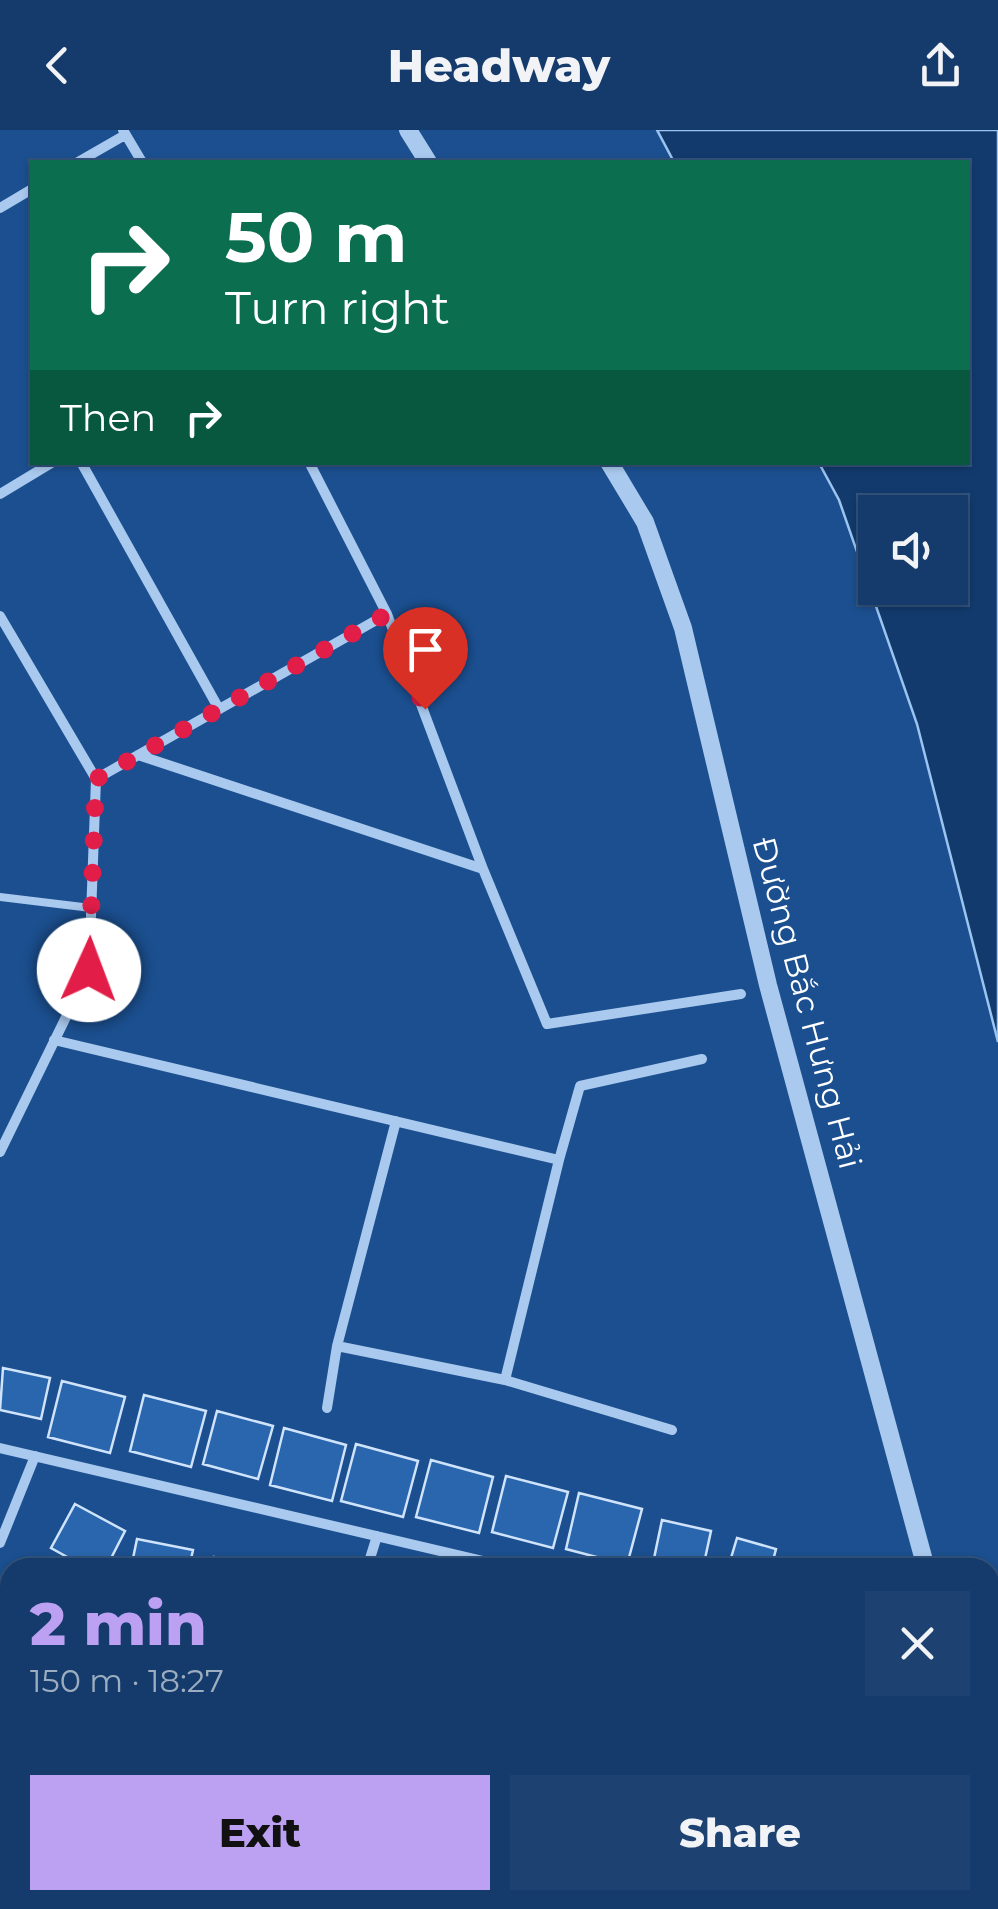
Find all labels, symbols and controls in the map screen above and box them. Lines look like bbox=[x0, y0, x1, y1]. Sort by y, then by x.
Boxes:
icon: back bbox=[30, 38, 85, 93]
text: Headway bbox=[388, 38, 610, 93]
icon: share bbox=[913, 38, 968, 93]
text: 50 m bbox=[225, 194, 407, 280]
icon: right bbox=[60, 200, 190, 330]
text: Turn right bbox=[225, 280, 450, 335]
icon: right bbox=[176, 390, 231, 445]
text: Then bbox=[60, 394, 156, 441]
map controls bbox=[858, 495, 968, 605]
button: sound bbox=[858, 495, 968, 605]
pin bbox=[383, 607, 468, 710]
icon: arrive bbox=[398, 622, 453, 677]
street label: Đường Bắc Hưng Hải bbox=[744, 833, 871, 1173]
position arrow bbox=[37, 918, 141, 1022]
text: 2 min bbox=[30, 1587, 207, 1660]
button: close bbox=[865, 1591, 970, 1696]
text: 150 m · 18:27 bbox=[30, 1661, 224, 1700]
button: Exit bbox=[30, 1775, 490, 1890]
button: Share bbox=[510, 1775, 970, 1890]

